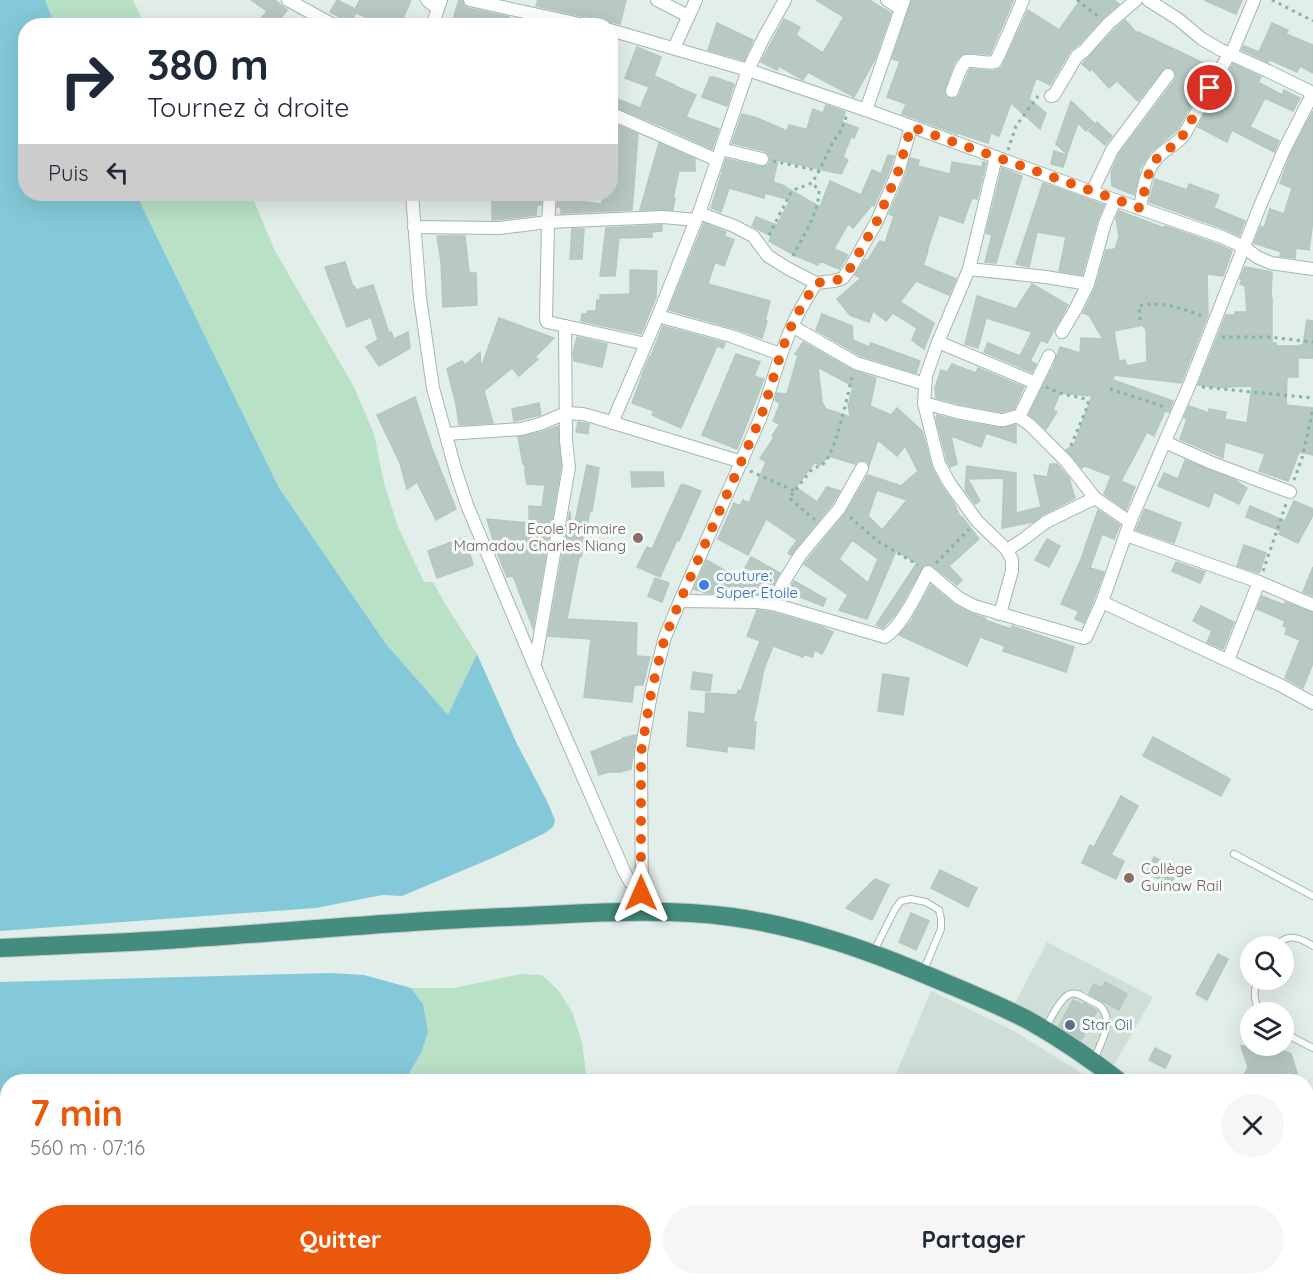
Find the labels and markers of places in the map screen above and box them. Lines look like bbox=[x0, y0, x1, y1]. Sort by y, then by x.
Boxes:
pin bbox=[1184, 62, 1235, 113]
place label: Ecole Primaire Mamadou Charles Niang bbox=[454, 519, 626, 555]
marker: Ecole Primaire Mamadou Charles Niang bbox=[631, 531, 645, 545]
place label: couture: Super Etoile bbox=[716, 566, 798, 602]
marker: couture: Super Etoile bbox=[697, 578, 711, 592]
place label: Collège Guinaw Rail bbox=[1141, 859, 1222, 895]
marker: Collège Guinaw Rail bbox=[1122, 871, 1136, 885]
place label: Star Oil bbox=[1082, 1015, 1133, 1034]
marker: Star Oil bbox=[1063, 1018, 1077, 1032]

